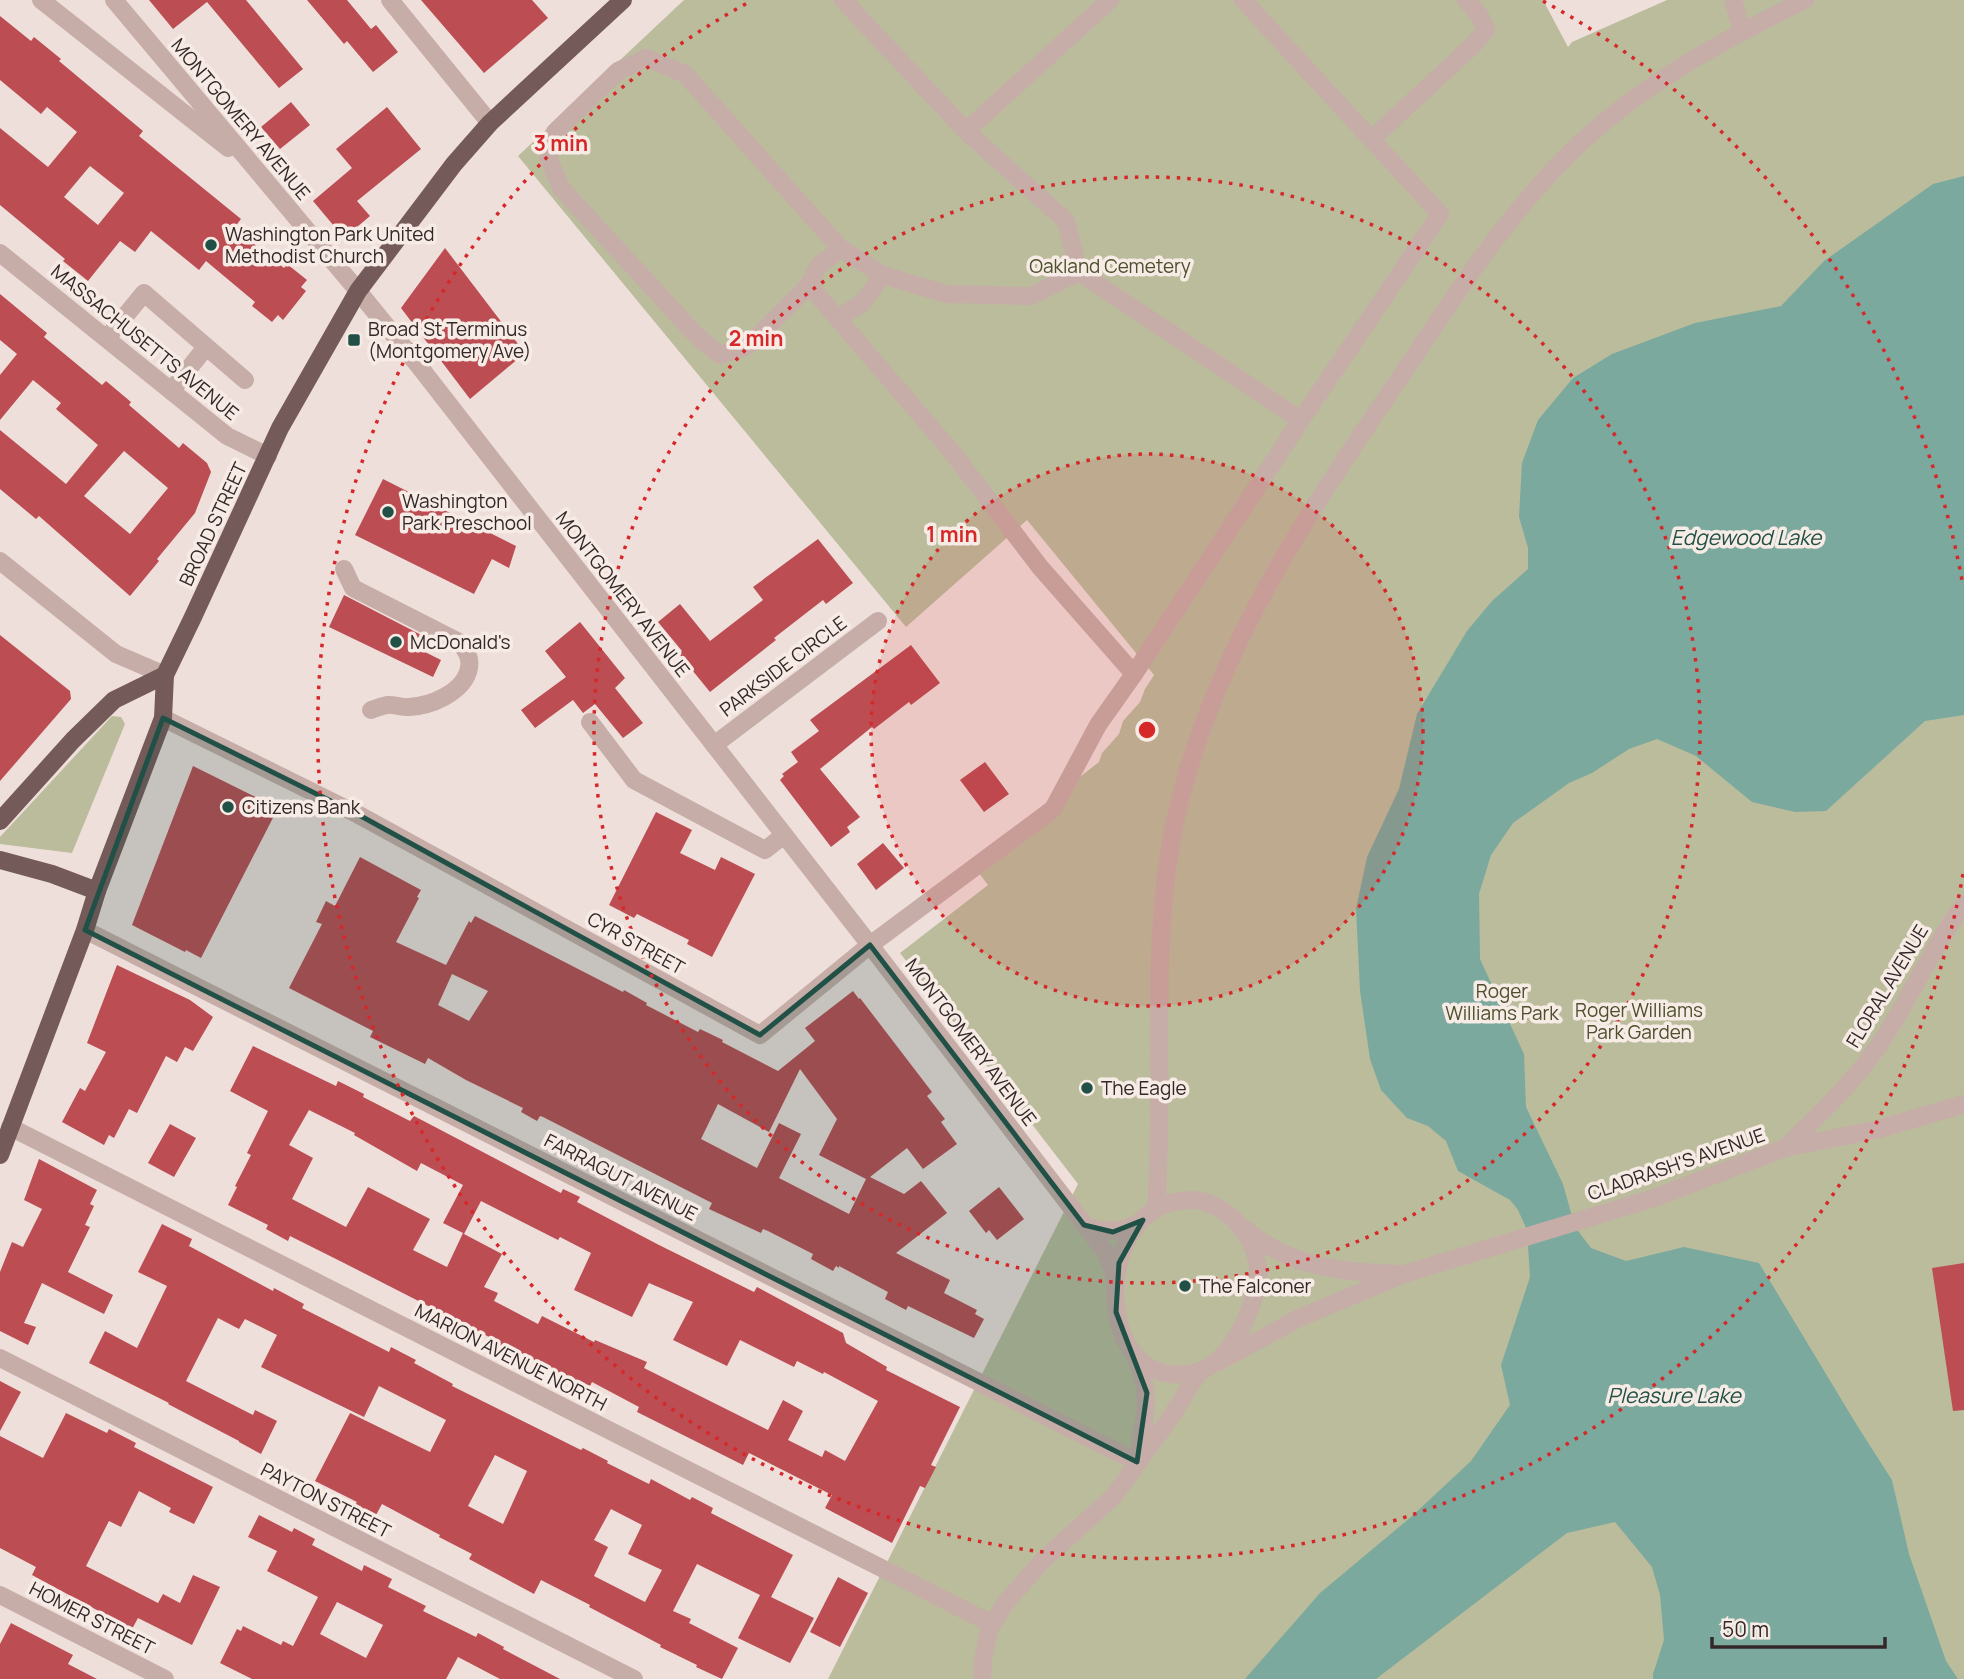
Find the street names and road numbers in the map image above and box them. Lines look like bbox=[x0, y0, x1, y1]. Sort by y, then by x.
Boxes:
street label: MONTGOMERY AVENUE bbox=[166, 33, 316, 205]
street label: MASSACHUSETTS AVENUE bbox=[46, 258, 244, 426]
street label: BROAD STREET bbox=[173, 457, 253, 590]
street label: MONTGOMERY AVENUE bbox=[550, 506, 696, 682]
street label: PARKSIDE CIRCLE bbox=[714, 610, 852, 722]
street label: CYR STREET bbox=[583, 906, 690, 981]
street label: FLORAL AVENUE bbox=[1840, 920, 1934, 1052]
street label: MONTGOMERY AVENUE bbox=[899, 953, 1043, 1131]
street label: CLADRASH'S AVENUE bbox=[1584, 1121, 1768, 1207]
street label: FARRAGUT AVENUE bbox=[540, 1127, 702, 1227]
street label: MARION AVENUE NORTH bbox=[411, 1297, 611, 1417]
street label: PAYTON STREET bbox=[257, 1456, 396, 1544]
street label: HOMER STREET bbox=[25, 1575, 160, 1661]

